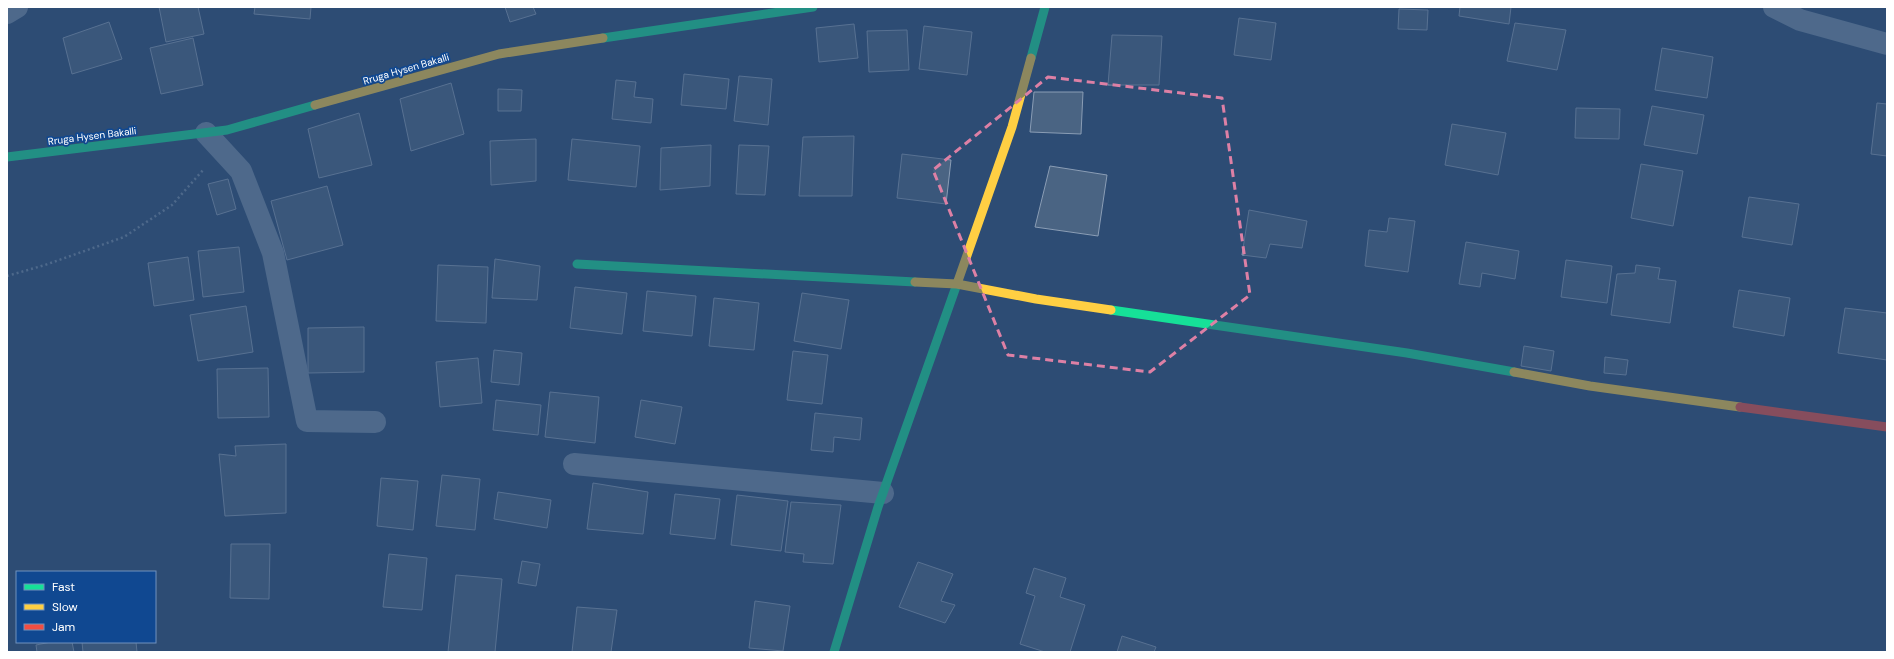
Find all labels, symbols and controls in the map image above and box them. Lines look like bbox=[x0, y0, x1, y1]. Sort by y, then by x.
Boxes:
street label: Rruga Hysen Bakalli bbox=[361, 50, 451, 88]
street label: Rruga Hysen Bakalli bbox=[47, 124, 137, 148]
legend bbox=[16, 571, 156, 643]
text: Fast bbox=[52, 579, 75, 595]
text: Slow bbox=[52, 599, 78, 615]
text: Jam bbox=[52, 619, 75, 635]

